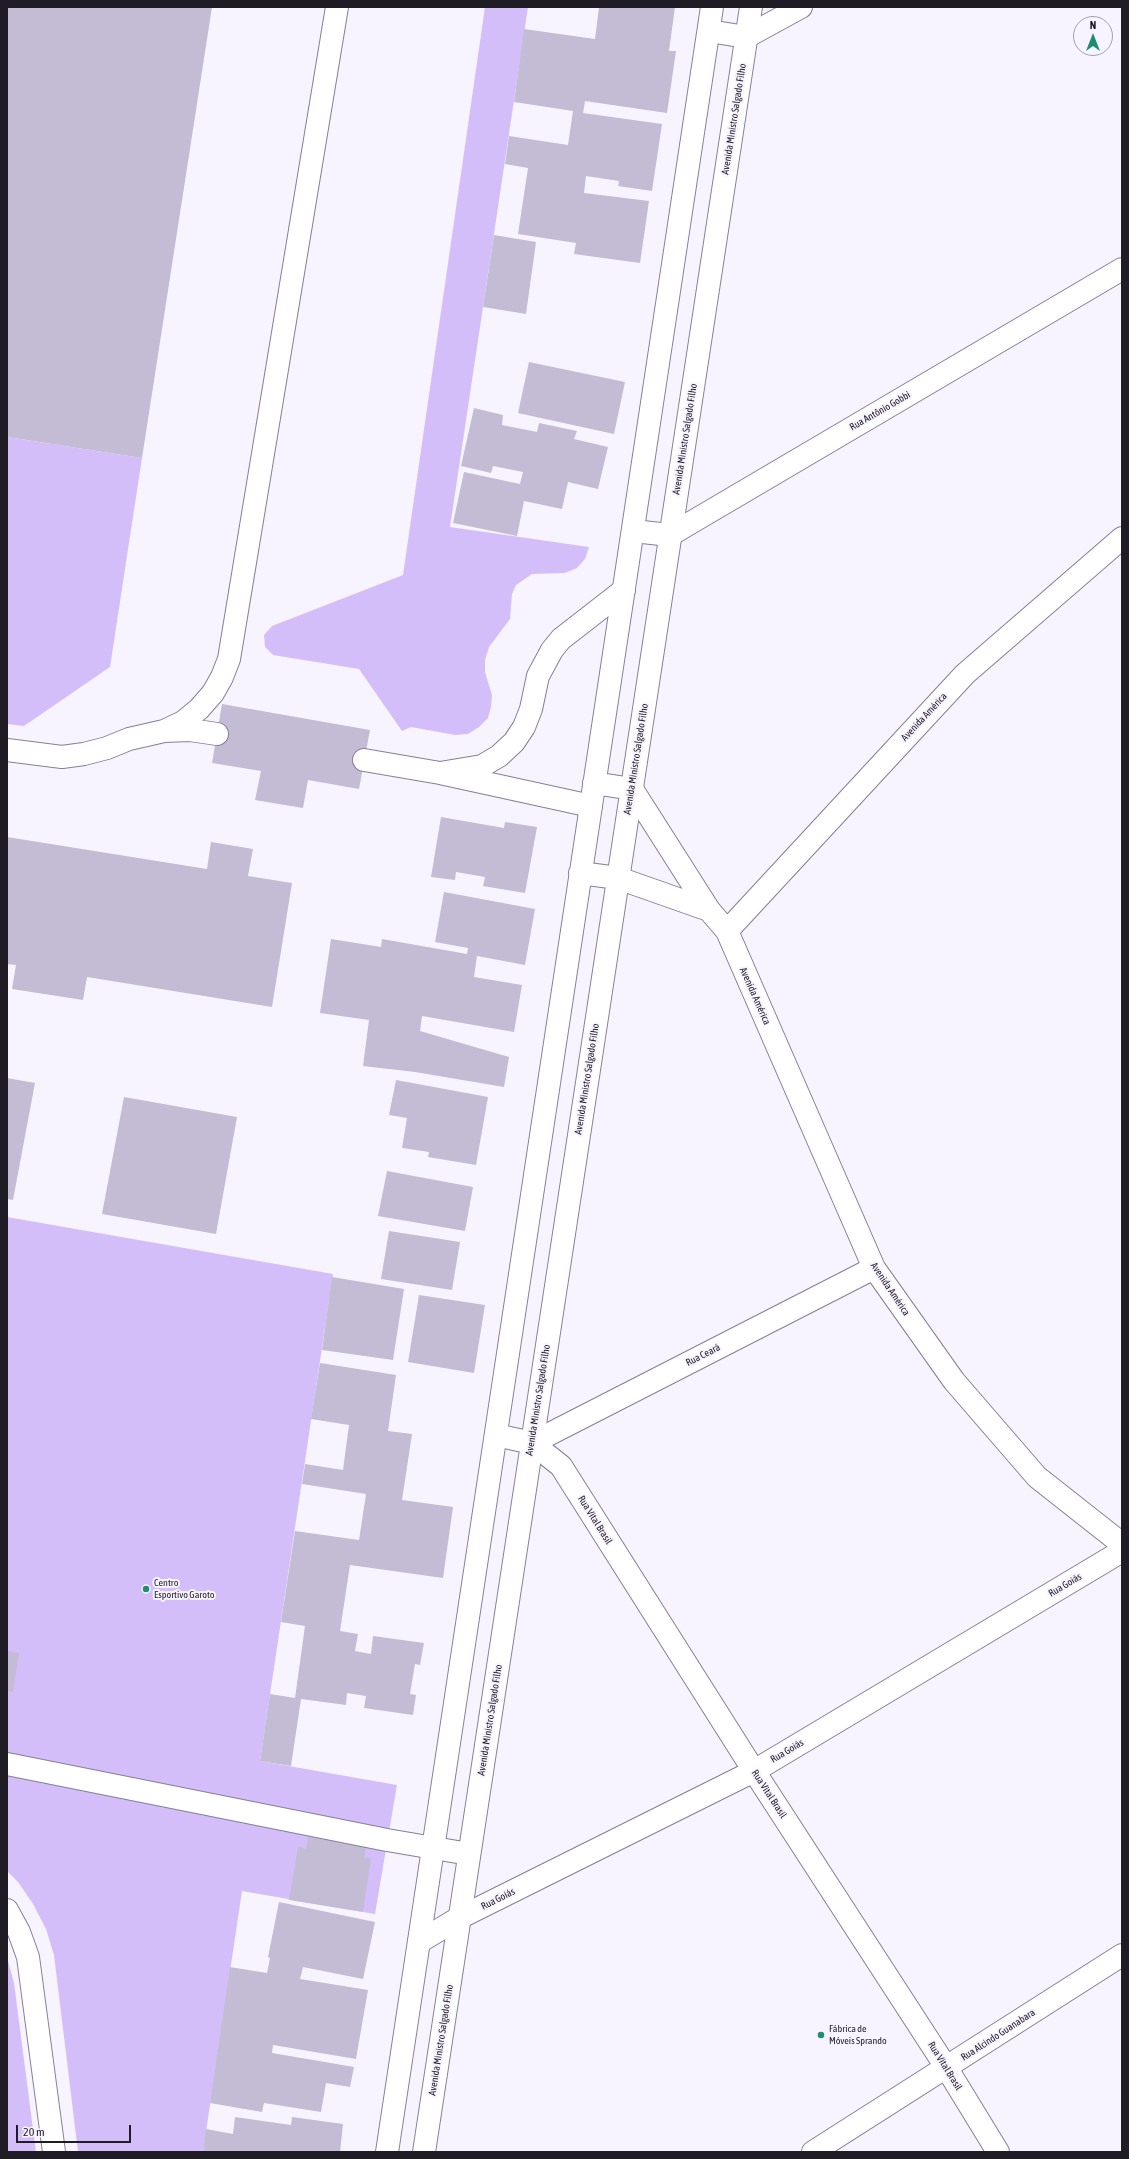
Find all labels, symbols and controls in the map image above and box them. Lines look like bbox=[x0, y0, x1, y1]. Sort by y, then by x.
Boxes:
north arrow bbox=[1073, 16, 1113, 56]
text: N bbox=[1090, 19, 1096, 31]
street label: Avenida Ministro Salgado Filho bbox=[719, 63, 749, 175]
street label: Avenida Ministro Salgado Filho bbox=[670, 383, 700, 495]
street label: Rua Antônio Gobbi bbox=[848, 389, 912, 433]
street label: Avenida América bbox=[899, 690, 949, 744]
street label: Avenida Ministro Salgado Filho bbox=[621, 703, 651, 815]
street label: Avenida América bbox=[737, 965, 773, 1027]
street label: Avenida Ministro Salgado Filho bbox=[572, 1023, 602, 1135]
street label: Avenida América bbox=[868, 1260, 912, 1318]
street label: Rua Ceará bbox=[684, 1341, 722, 1369]
street label: Avenida Ministro Salgado Filho bbox=[523, 1344, 553, 1456]
street label: Rua Vital Brasil bbox=[575, 1493, 615, 1547]
street label: Rua Goiás bbox=[1046, 1571, 1084, 1599]
place label: Centro Esportivo Garoto bbox=[154, 1577, 214, 1600]
marker: Centro Esportivo Garoto bbox=[141, 1584, 151, 1594]
street label: Avenida Ministro Salgado Filho bbox=[475, 1664, 505, 1776]
street label: Rua Goiás bbox=[768, 1737, 806, 1765]
street label: Rua Vital Brasil bbox=[749, 1768, 789, 1820]
street label: Rua Goiás bbox=[479, 1885, 517, 1913]
street label: Avenida Ministro Salgado Filho bbox=[426, 1984, 456, 2096]
street label: Rua Alcindo Guanabara bbox=[959, 2007, 1037, 2063]
place label: Fábrica de Móveis Sprando bbox=[829, 2023, 887, 2046]
marker: Fábrica de Móveis Sprando bbox=[816, 2030, 826, 2040]
street label: Rua Vital Brasil bbox=[925, 2039, 965, 2093]
scale bar bbox=[18, 2117, 133, 2143]
text: 20 m bbox=[23, 2125, 45, 2139]

